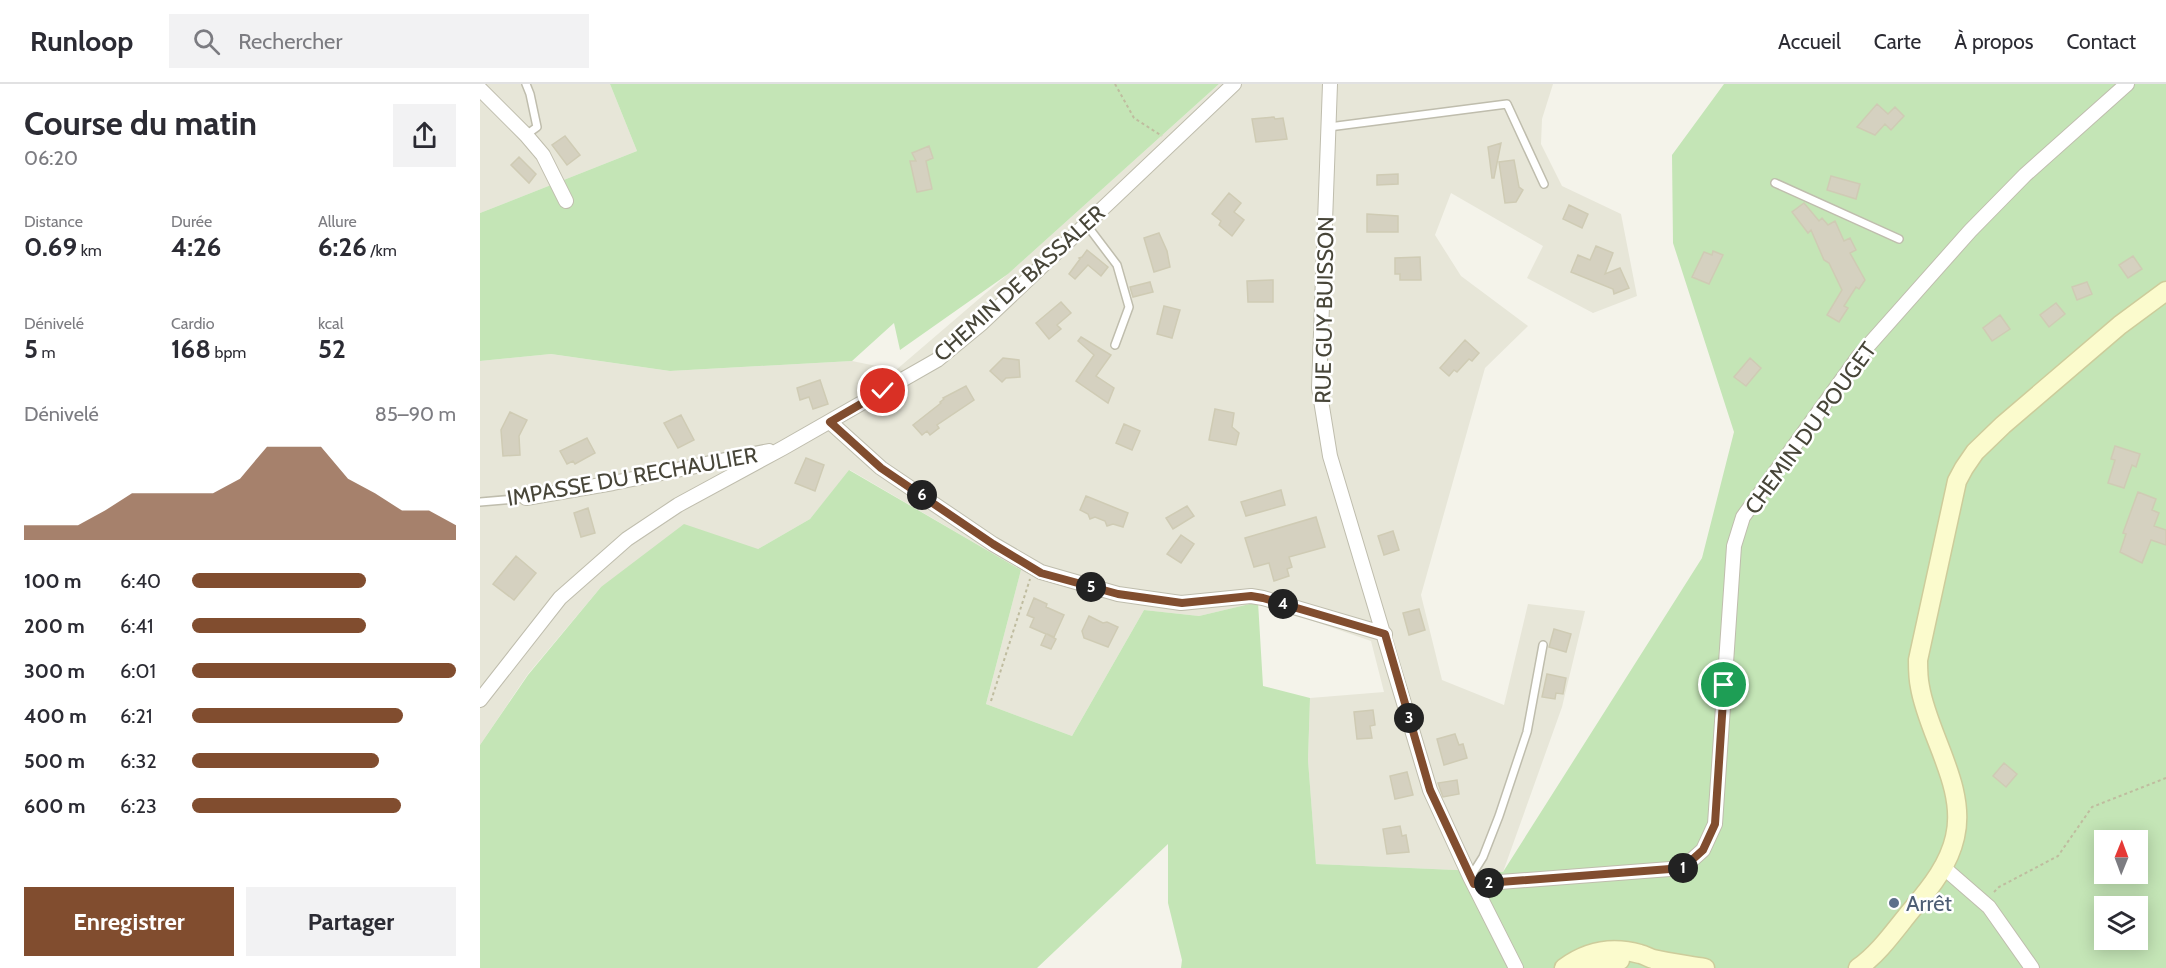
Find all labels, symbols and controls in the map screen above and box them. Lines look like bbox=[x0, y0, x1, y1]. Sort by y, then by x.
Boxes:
search box bbox=[169, 14, 589, 68]
text: Runloop bbox=[30, 24, 133, 58]
icon: search bbox=[190, 25, 223, 58]
text: Rechercher bbox=[238, 28, 342, 55]
text: Accueil bbox=[1778, 29, 1841, 54]
text: Carte bbox=[1874, 29, 1921, 54]
text: À propos bbox=[1954, 29, 2033, 54]
text: Contact bbox=[2066, 29, 2136, 54]
text: Course du matin bbox=[24, 103, 257, 143]
button: share bbox=[393, 104, 456, 167]
text: 06:20 bbox=[24, 146, 78, 170]
street label: CHEMIN DE BASSALER bbox=[928, 200, 1110, 367]
text: Distance bbox=[24, 212, 83, 231]
text: Durée bbox=[171, 212, 212, 231]
text: Allure bbox=[318, 212, 357, 231]
street label: RUE GUY BUISSON bbox=[1309, 216, 1340, 404]
text: 0.69 bbox=[24, 231, 77, 263]
text: 4:26 bbox=[171, 231, 221, 263]
text: 6:26 bbox=[318, 231, 367, 263]
text: km bbox=[77, 241, 102, 260]
text: /km bbox=[367, 241, 397, 260]
text: Dénivelé bbox=[24, 314, 84, 333]
text: Cardio bbox=[171, 314, 214, 333]
text: kcal bbox=[318, 314, 344, 333]
text: 5 bbox=[24, 333, 38, 365]
text: 168 bbox=[171, 333, 211, 365]
text: 52 bbox=[318, 333, 346, 365]
street label: CHEMIN DU POUGET bbox=[1739, 337, 1882, 520]
text: m bbox=[38, 343, 56, 362]
text: bpm bbox=[211, 343, 246, 362]
pin bbox=[857, 365, 908, 416]
icon: check bbox=[866, 374, 899, 407]
text: Dénivelé bbox=[24, 402, 99, 426]
text: 85–90 m bbox=[375, 402, 456, 426]
street label: IMPASSE DU RECHAULIER bbox=[505, 441, 759, 512]
pin: 6 bbox=[907, 480, 937, 510]
text: 6 bbox=[918, 485, 927, 504]
text: 100 m bbox=[24, 569, 82, 593]
text: 6:40 bbox=[120, 569, 161, 593]
pin: 5 bbox=[1076, 572, 1106, 602]
text: 5 bbox=[1087, 577, 1095, 596]
pin: 4 bbox=[1268, 589, 1298, 619]
text: 4 bbox=[1278, 594, 1288, 613]
text: 200 m bbox=[24, 614, 85, 638]
text: 6:41 bbox=[120, 614, 154, 638]
text: 300 m bbox=[24, 659, 85, 683]
text: 6:01 bbox=[120, 659, 156, 683]
pin bbox=[1698, 659, 1749, 710]
icon: arrive bbox=[1707, 668, 1740, 701]
pin: 3 bbox=[1394, 703, 1424, 733]
text: 400 m bbox=[24, 704, 87, 728]
text: 6:21 bbox=[120, 704, 153, 728]
text: 3 bbox=[1405, 708, 1413, 727]
text: 500 m bbox=[24, 749, 85, 773]
text: 6:32 bbox=[120, 749, 157, 773]
text: 600 m bbox=[24, 794, 85, 818]
text: 6:23 bbox=[120, 794, 157, 818]
north arrow bbox=[2094, 830, 2148, 884]
map controls bbox=[2094, 830, 2148, 950]
pin: 1 bbox=[1668, 853, 1698, 883]
text: 1 bbox=[1680, 858, 1686, 877]
pin: 2 bbox=[1474, 868, 1504, 898]
text: 2 bbox=[1485, 873, 1493, 892]
button: Enregistrer bbox=[24, 887, 234, 956]
button: Partager bbox=[246, 887, 456, 956]
place label: Arrêt bbox=[1906, 890, 1952, 917]
marker: Arrêt bbox=[1887, 896, 1901, 910]
button: layers bbox=[2094, 896, 2148, 950]

